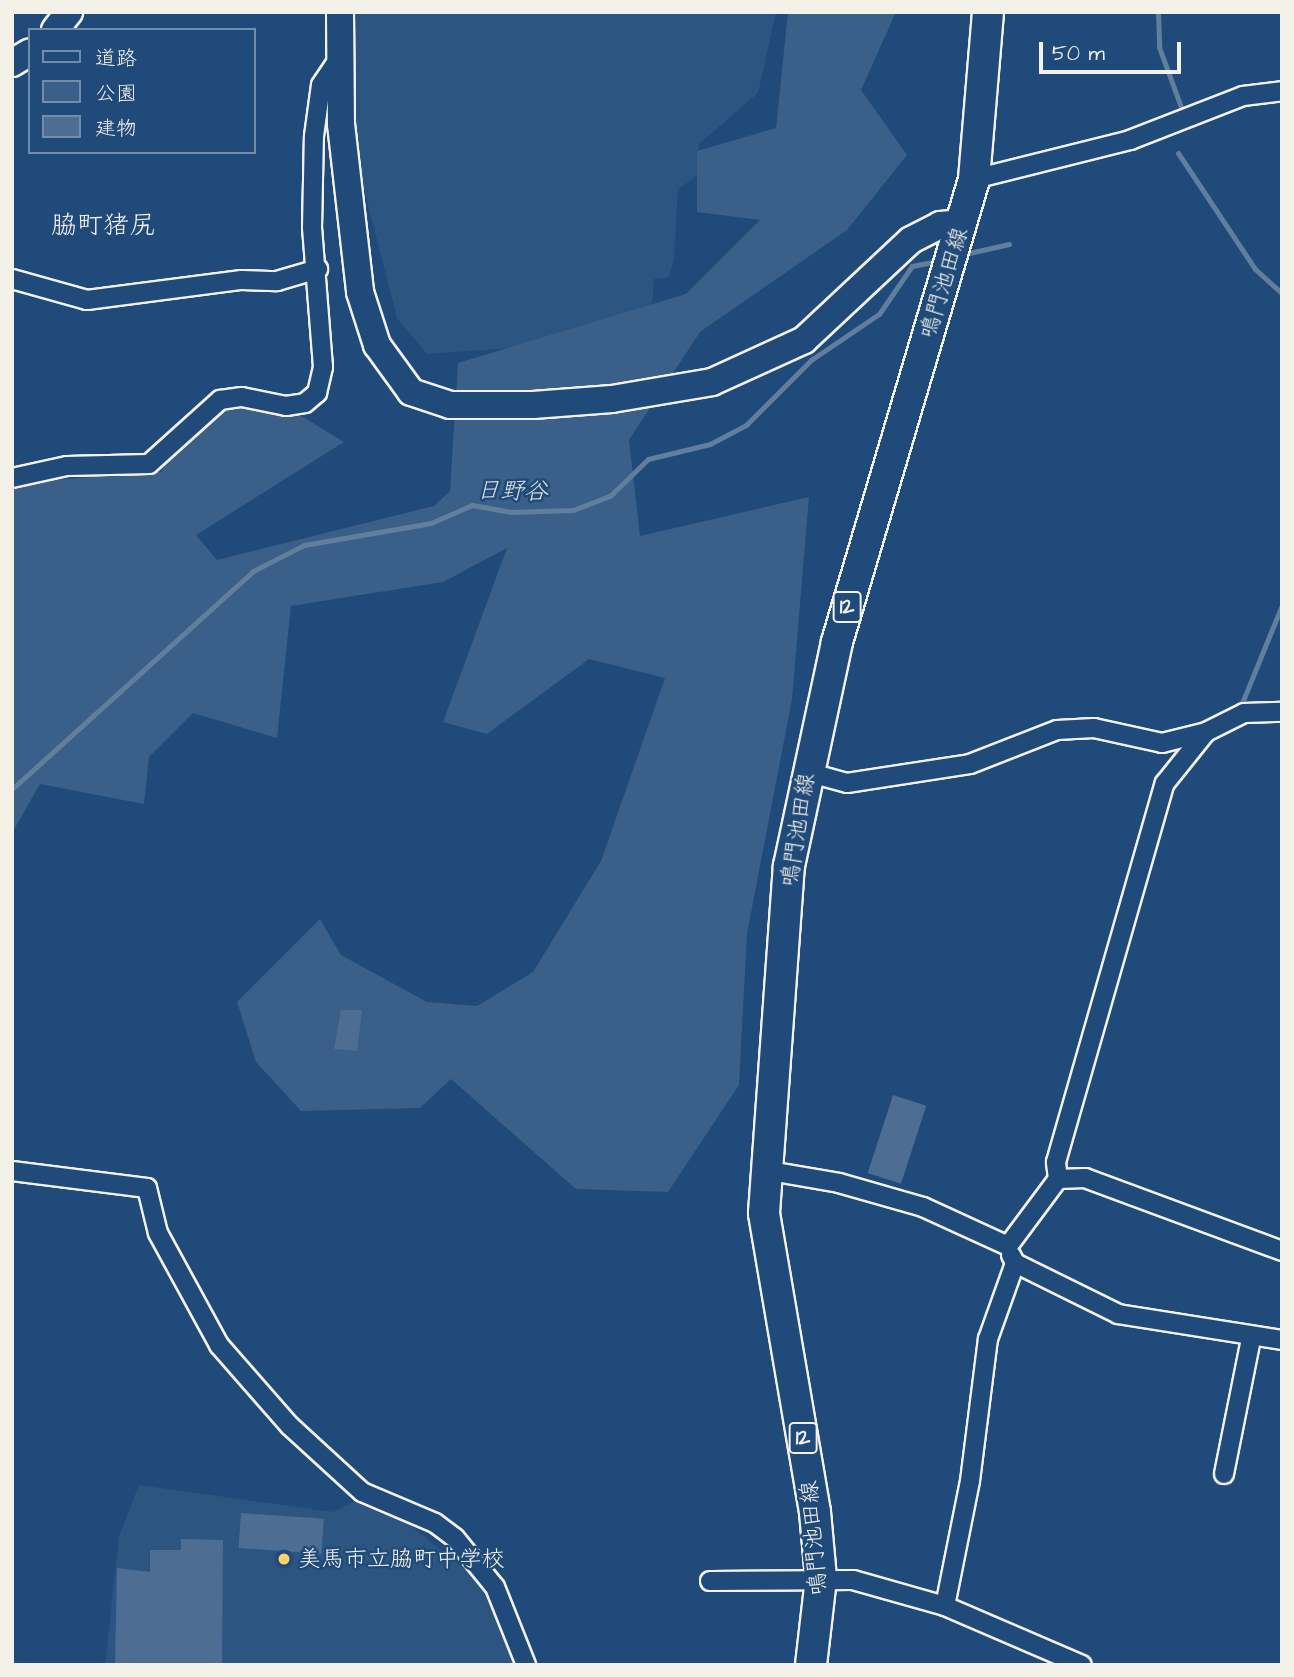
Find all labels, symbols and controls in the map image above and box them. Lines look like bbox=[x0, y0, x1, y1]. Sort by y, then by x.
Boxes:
legend bbox=[28, 28, 256, 154]
scale bar bbox=[1042, 28, 1184, 72]
text: 50 m bbox=[1052, 39, 1105, 68]
text: 道路 bbox=[95, 44, 137, 73]
text: 公園 bbox=[95, 79, 137, 108]
text: 建物 bbox=[95, 114, 137, 143]
district label: 脇町猪尻 bbox=[51, 210, 155, 242]
street label: 鳴門池田線 bbox=[914, 224, 974, 342]
water label: 日野谷 bbox=[476, 477, 548, 507]
road number: 12 bbox=[831, 590, 863, 624]
street label: 鳴門池田線 bbox=[775, 771, 821, 889]
road number: 12 bbox=[787, 1420, 819, 1456]
street label: 鳴門池田線 bbox=[795, 1480, 833, 1596]
place label: 美馬市立脇町中学校 bbox=[298, 1545, 505, 1573]
marker: 美馬市立脇町中学校 bbox=[276, 1551, 292, 1567]

